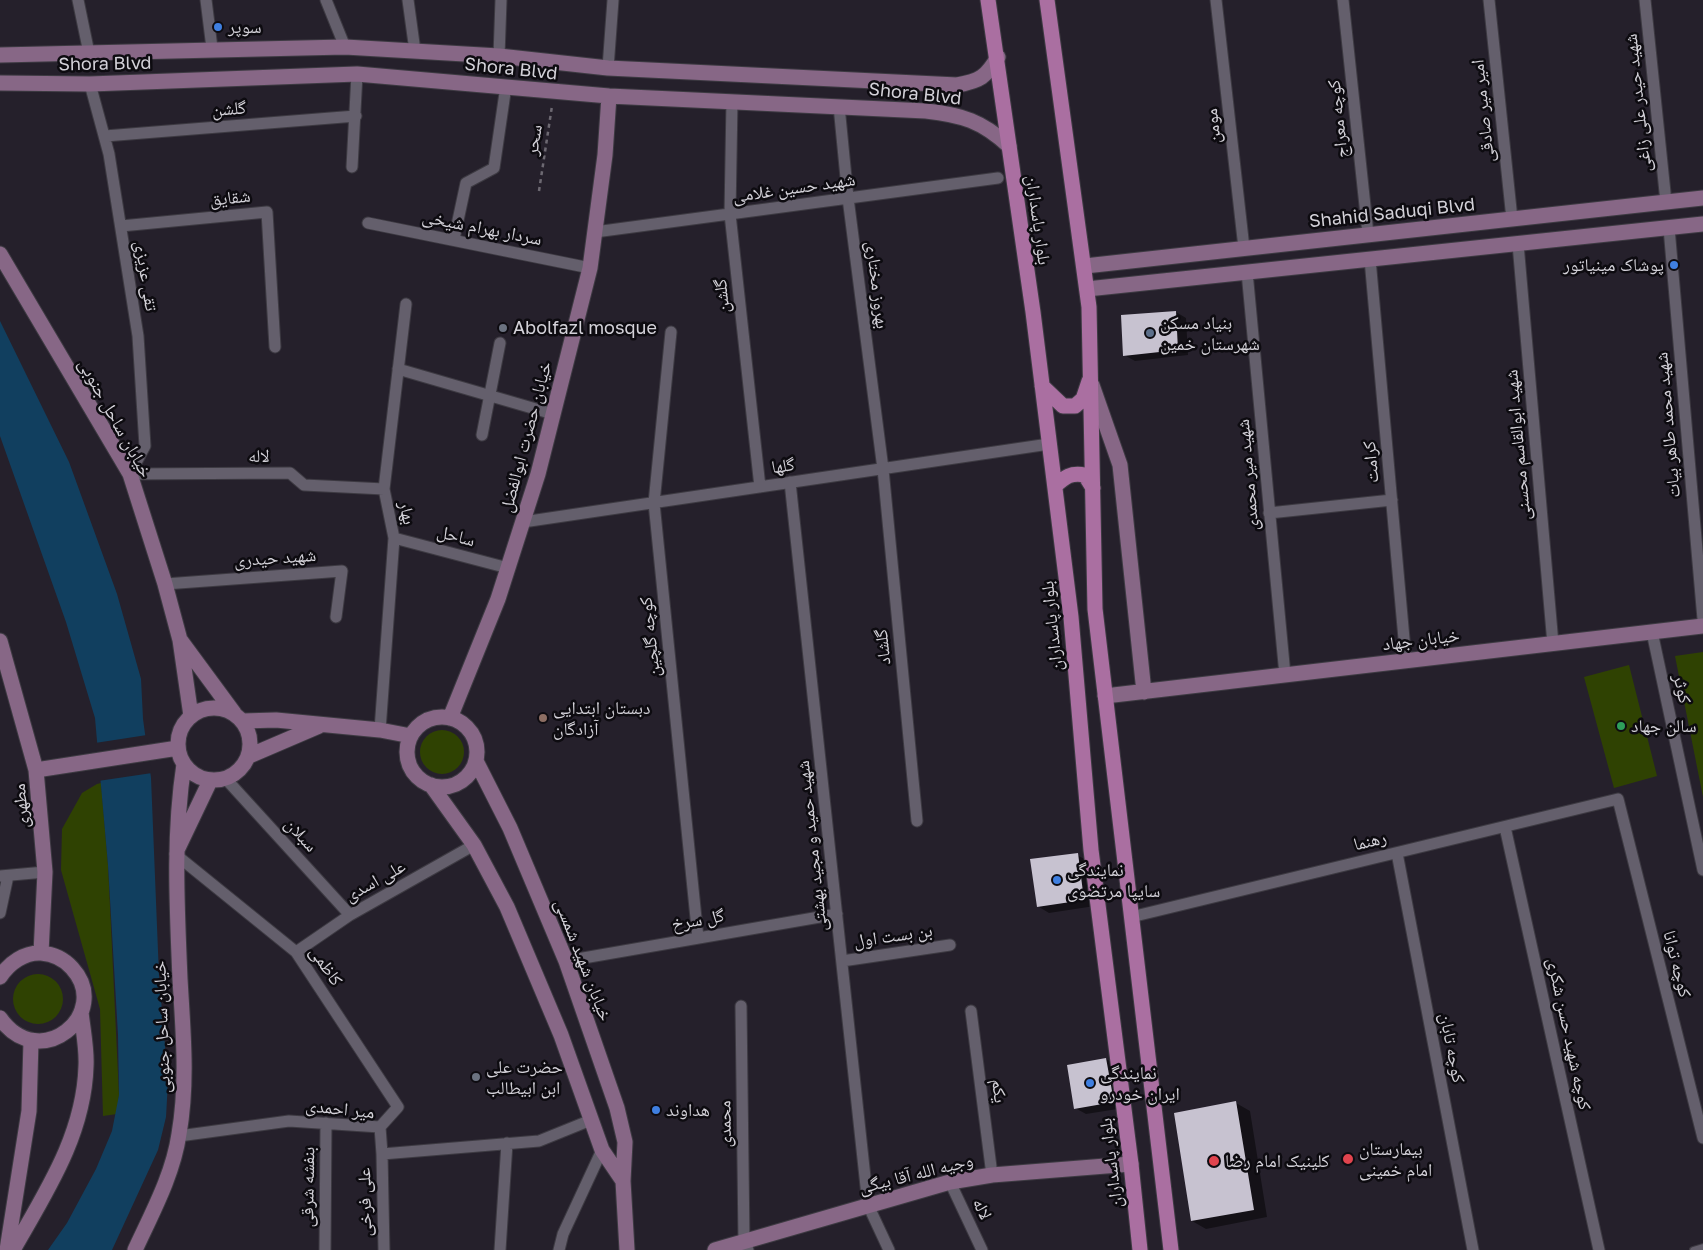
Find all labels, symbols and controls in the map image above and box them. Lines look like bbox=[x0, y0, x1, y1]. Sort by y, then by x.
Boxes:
place label: سوپر bbox=[228, 16, 262, 38]
marker: سوپر bbox=[212, 21, 224, 33]
street label: شهید حیدر علی زاغی bbox=[1620, 33, 1656, 173]
street label: Shora Blvd bbox=[58, 52, 152, 76]
street label: Shora Blvd bbox=[464, 53, 558, 85]
street label: امیر میر صادقی bbox=[1467, 59, 1499, 163]
street label: Shora Blvd bbox=[868, 78, 962, 110]
street label: کوچه معراج bbox=[1323, 79, 1353, 159]
street label: گلشن bbox=[211, 97, 247, 121]
street label: مومن bbox=[1200, 107, 1226, 145]
street label: سحر bbox=[521, 123, 547, 157]
street label: شهید حسین غلامی bbox=[731, 169, 857, 207]
street label: بلوار پاسداران bbox=[1021, 174, 1055, 266]
street label: شقایق bbox=[208, 185, 252, 211]
street label: Shahid Saduqi Blvd bbox=[1308, 194, 1476, 232]
street label: سردار بهرام شیخی bbox=[420, 206, 544, 250]
street label: تقی عزیزی bbox=[130, 239, 162, 313]
street label: بهروز مختاری bbox=[861, 240, 893, 330]
place label: پوشاک مینیاتور bbox=[1563, 254, 1664, 276]
marker: پوشاک مینیاتور bbox=[1668, 259, 1680, 271]
street label: گلشن bbox=[709, 278, 735, 314]
place label: بنیاد مسکن شهرستان خمین bbox=[1160, 312, 1260, 354]
place label: Abolfazl mosque bbox=[513, 317, 657, 339]
marker: Abolfazl mosque bbox=[497, 322, 509, 334]
marker: بنیاد مسکن شهرستان خمین bbox=[1144, 327, 1156, 339]
street label: شهید محمد طاهر بیات bbox=[1651, 351, 1685, 499]
street label: خیابان ساحل جنوبی bbox=[73, 355, 157, 481]
street label: خیابان حضرت ابوالفضل bbox=[495, 359, 557, 515]
street label: شهید ابوالقاسم محسنی bbox=[1501, 369, 1535, 521]
street label: شهید میر محمدی bbox=[1232, 418, 1264, 532]
street label: کرامت bbox=[1358, 440, 1384, 484]
street label: لاله bbox=[248, 445, 270, 467]
street label: گلها bbox=[770, 454, 796, 478]
street label: بهار bbox=[394, 499, 420, 527]
street label: ساحل bbox=[435, 521, 477, 551]
street label: شهید حیدری bbox=[233, 544, 317, 572]
street label: بلوار پاسداران bbox=[1037, 580, 1067, 672]
street label: کوچه گلچین bbox=[635, 596, 665, 678]
street label: خیابان جهاد bbox=[1381, 625, 1461, 655]
street label: گلشاد bbox=[870, 628, 896, 666]
street label: کوثر bbox=[1668, 672, 1696, 706]
place label: دبستان ابتدایی آزادگان bbox=[553, 697, 650, 740]
marker: دبستان ابتدایی آزادگان bbox=[537, 712, 549, 724]
place label: سالن جهاد bbox=[1631, 715, 1697, 737]
marker: سالن جهاد bbox=[1615, 720, 1627, 732]
street label: شهید حمید و مجید بهشتی bbox=[792, 759, 832, 933]
street label: مطهری bbox=[8, 783, 34, 829]
street label: سبلان bbox=[280, 813, 322, 857]
street label: رهنما bbox=[1351, 826, 1389, 856]
street label: علی اسدی bbox=[341, 856, 409, 906]
place label: نمایندگی سایپا مرتضوی bbox=[1067, 859, 1160, 902]
marker: نمایندگی سایپا مرتضوی bbox=[1051, 874, 1063, 886]
street label: خیابان شهید شمسی bbox=[550, 896, 616, 1024]
street label: گل سرخ bbox=[670, 905, 726, 935]
street label: بن بست اول bbox=[852, 920, 934, 952]
street label: کوچه توانا bbox=[1658, 928, 1696, 1000]
street label: کاظمی bbox=[305, 942, 347, 990]
street label: کوچه شهید حسن شکری bbox=[1542, 956, 1596, 1112]
street label: خیابان ساحل جنوبی bbox=[149, 960, 175, 1094]
street label: کوچه تابان bbox=[1435, 1011, 1469, 1085]
place label: حضرت علی ابن ابیطالب bbox=[486, 1056, 563, 1098]
place label: نمایندگی ایران خودرو bbox=[1100, 1062, 1180, 1104]
marker: حضرت علی ابن ابیطالب bbox=[470, 1071, 482, 1083]
marker: نمایندگی ایران خودرو bbox=[1084, 1077, 1096, 1089]
street label: یکم bbox=[987, 1078, 1011, 1104]
street label: میر احمدی bbox=[304, 1095, 376, 1123]
place label: هداوند bbox=[666, 1099, 710, 1121]
street label: محمدی bbox=[714, 1100, 736, 1148]
marker: هداوند bbox=[650, 1104, 662, 1116]
street label: بلوار پاسداران bbox=[1095, 1117, 1127, 1209]
place label: بیمارستان امام خمینی bbox=[1359, 1138, 1432, 1180]
street label: بنفشه شرقی bbox=[296, 1146, 320, 1228]
street label: وجیه الله آقا بیگی bbox=[857, 1149, 975, 1199]
place label: کلینیک امام رضا bbox=[1225, 1150, 1330, 1172]
marker: بیمارستان امام خمینی bbox=[1341, 1152, 1355, 1166]
marker: کلینیک امام رضا bbox=[1207, 1154, 1221, 1168]
street label: علی فرخی bbox=[354, 1167, 376, 1237]
street label: لاله bbox=[968, 1195, 996, 1223]

